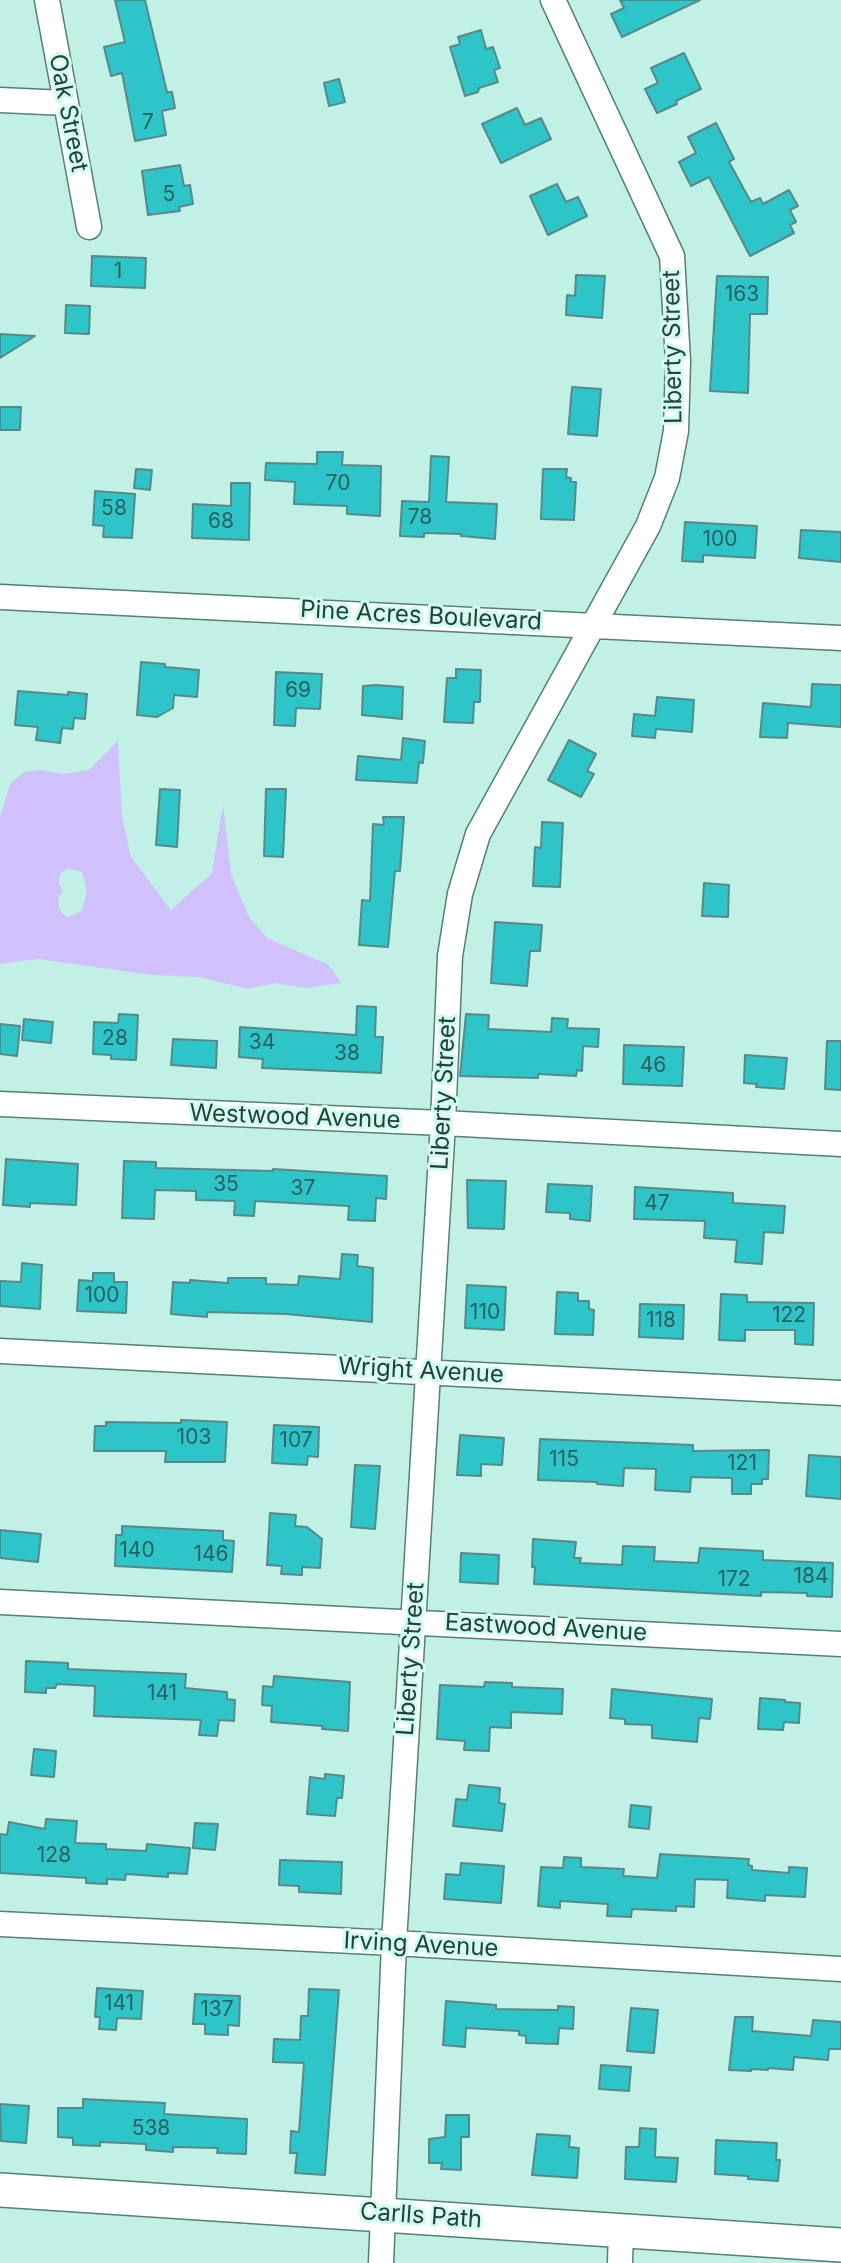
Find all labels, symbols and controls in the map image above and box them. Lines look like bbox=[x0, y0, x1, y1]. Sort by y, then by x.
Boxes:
street label: Oak Street bbox=[42, 52, 94, 174]
house number: 7 bbox=[142, 110, 154, 136]
house number: 5 bbox=[163, 182, 175, 208]
house number: 1 bbox=[114, 259, 122, 285]
street label: Liberty Street bbox=[657, 270, 689, 424]
house number: 163 bbox=[725, 282, 759, 308]
house number: 70 bbox=[326, 471, 350, 497]
house number: 58 bbox=[101, 496, 127, 522]
house number: 78 bbox=[408, 505, 432, 531]
house number: 68 bbox=[208, 509, 234, 535]
house number: 100 bbox=[702, 527, 738, 553]
street label: Pine Acres Boulevard bbox=[299, 595, 543, 637]
house number: 69 bbox=[285, 678, 311, 704]
street label: Liberty Street bbox=[426, 1015, 462, 1171]
house number: 28 bbox=[102, 1026, 128, 1052]
house number: 34 bbox=[249, 1030, 275, 1056]
house number: 38 bbox=[334, 1041, 360, 1067]
house number: 46 bbox=[640, 1053, 666, 1079]
street label: Westwood Avenue bbox=[189, 1099, 401, 1135]
house number: 35 bbox=[213, 1172, 239, 1198]
house number: 37 bbox=[291, 1176, 315, 1202]
house number: 47 bbox=[644, 1191, 670, 1217]
house number: 100 bbox=[84, 1283, 120, 1309]
house number: 110 bbox=[470, 1300, 500, 1326]
house number: 122 bbox=[772, 1303, 806, 1329]
house number: 118 bbox=[646, 1308, 676, 1334]
street label: Wright Avenue bbox=[337, 1352, 505, 1390]
house number: 103 bbox=[177, 1425, 211, 1451]
house number: 107 bbox=[279, 1428, 313, 1454]
house number: 115 bbox=[549, 1447, 579, 1473]
house number: 121 bbox=[727, 1451, 757, 1477]
house number: 140 bbox=[119, 1538, 155, 1564]
house number: 146 bbox=[193, 1542, 229, 1568]
house number: 184 bbox=[793, 1564, 829, 1590]
house number: 172 bbox=[717, 1567, 751, 1593]
street label: Liberty Street bbox=[391, 1581, 431, 1737]
street label: Eastwood Avenue bbox=[444, 1608, 648, 1648]
house number: 141 bbox=[147, 1681, 177, 1707]
house number: 128 bbox=[37, 1843, 71, 1869]
street label: Irving Avenue bbox=[343, 1927, 499, 1963]
house number: 141 bbox=[104, 1991, 134, 2017]
house number: 137 bbox=[200, 1997, 234, 2023]
house number: 538 bbox=[132, 2116, 170, 2142]
street label: Carlls Path bbox=[359, 2197, 483, 2235]

